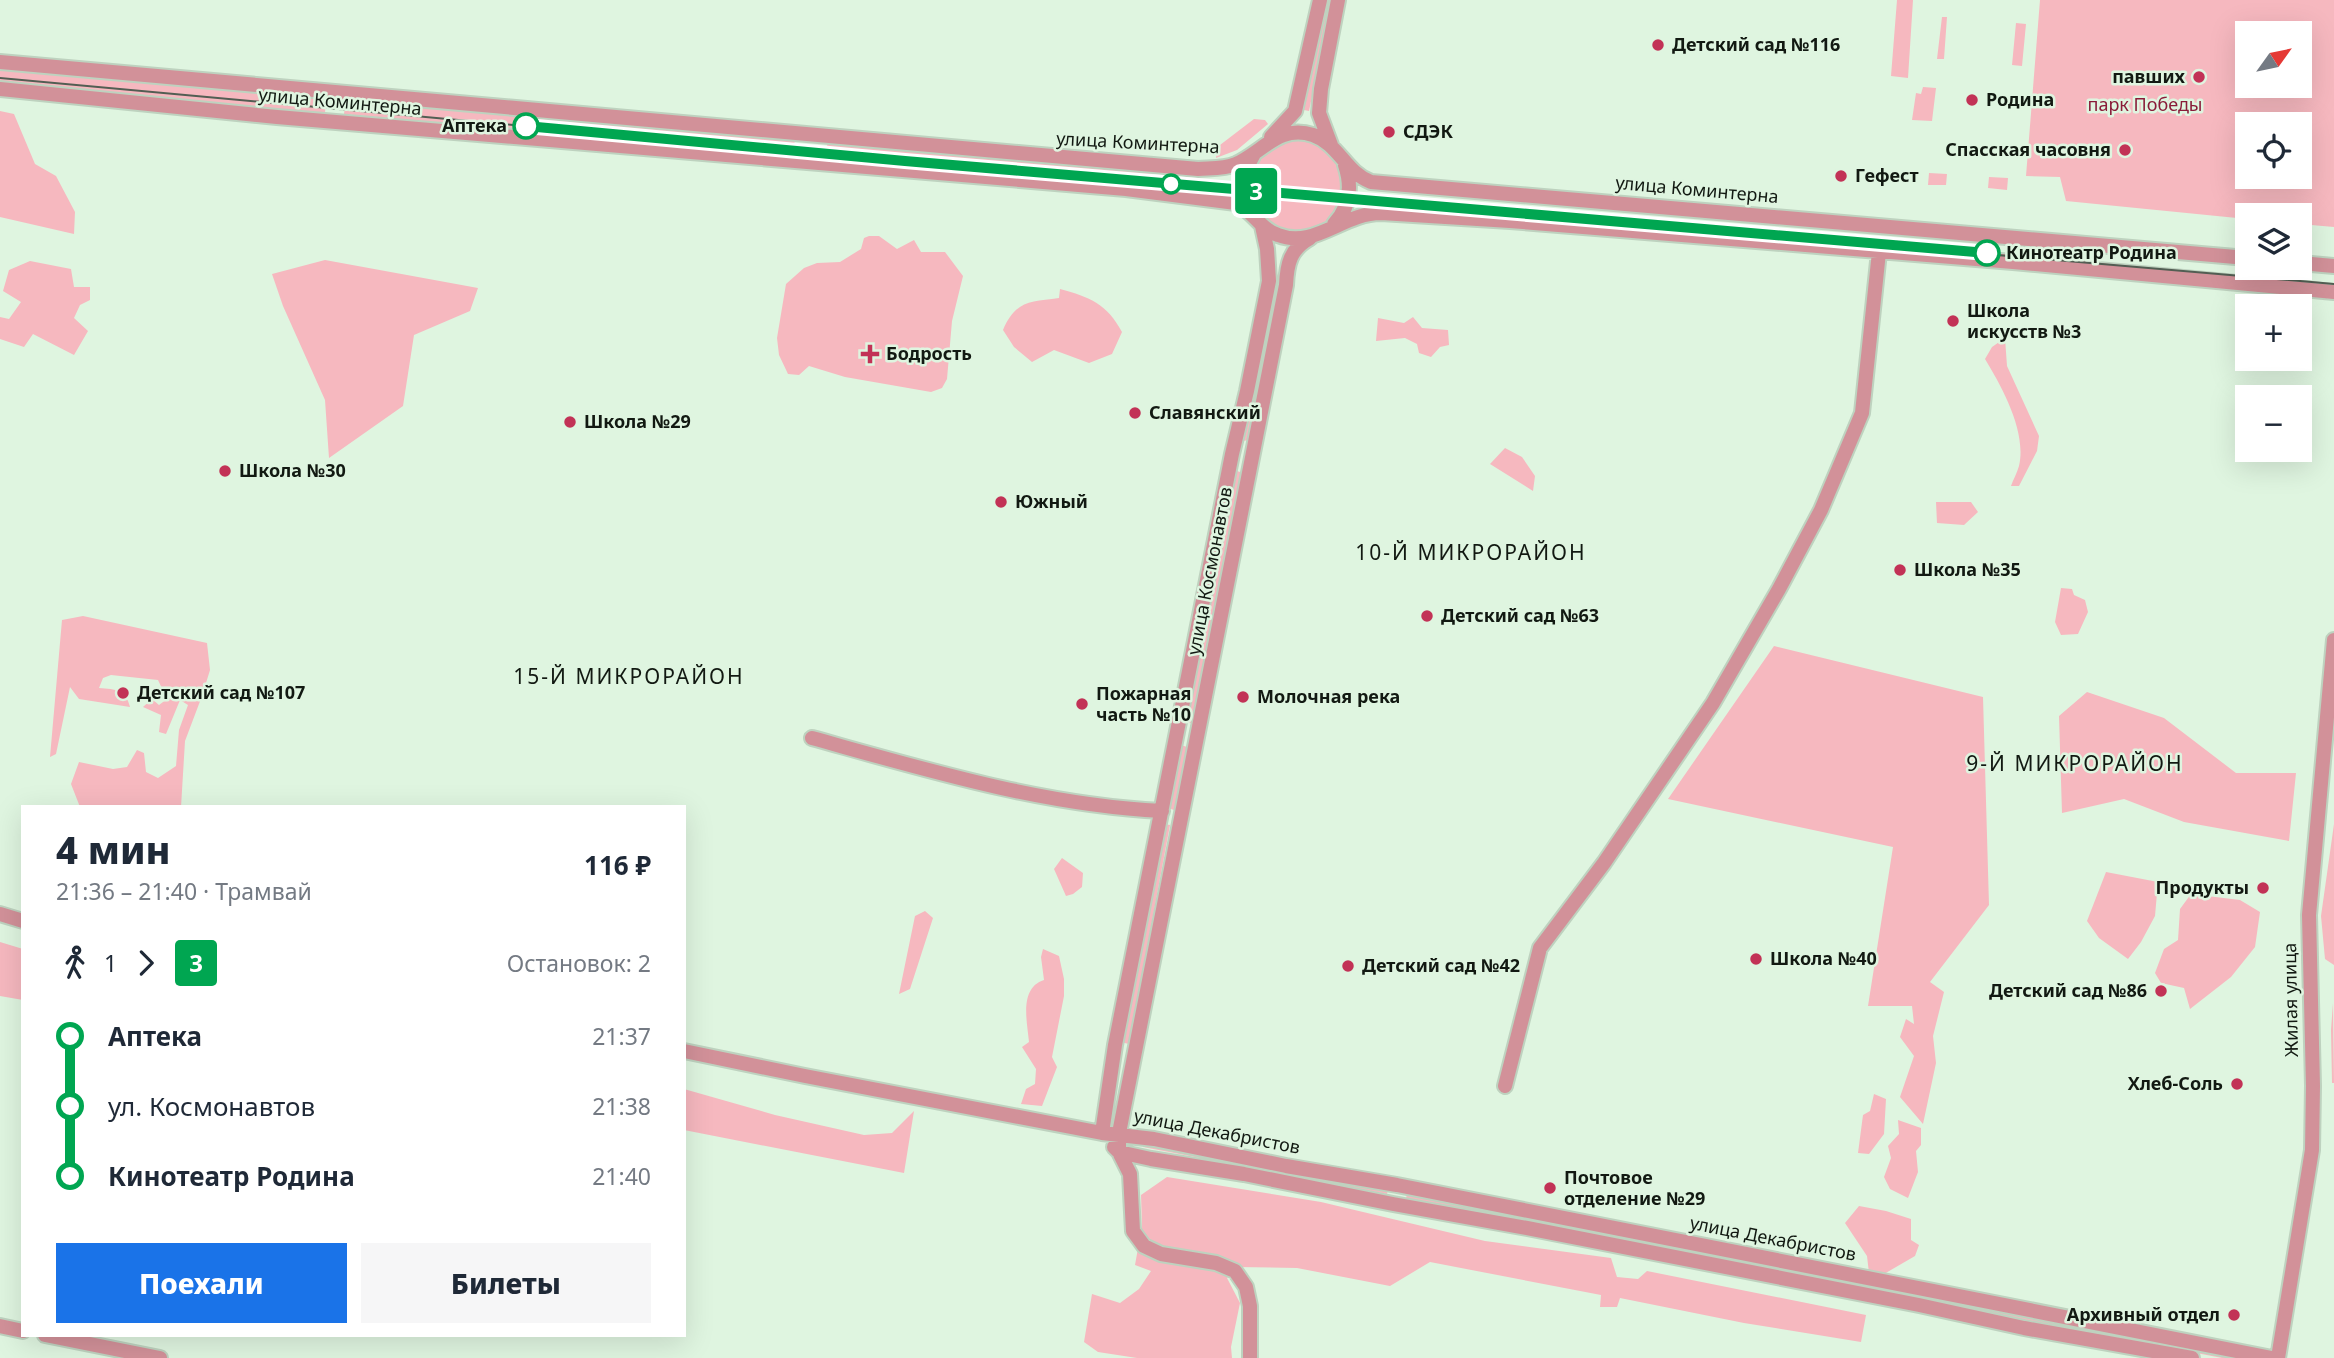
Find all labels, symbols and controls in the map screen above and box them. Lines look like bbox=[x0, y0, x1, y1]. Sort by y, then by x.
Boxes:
north arrow bbox=[2235, 21, 2312, 98]
map controls bbox=[2235, 21, 2312, 462]
place label: Детский сад №116 bbox=[1672, 32, 1840, 56]
marker: Детский сад №116 bbox=[1650, 37, 1666, 53]
place label: павших bbox=[2112, 64, 2186, 88]
marker: павших bbox=[2191, 69, 2207, 85]
street label: улица Коминтерна bbox=[258, 82, 423, 120]
place label: Родина bbox=[1986, 87, 2054, 111]
marker: Родина bbox=[1964, 92, 1980, 108]
park label: парк Победы bbox=[2087, 92, 2203, 116]
button: locate bbox=[2235, 112, 2312, 189]
place label: Аптека bbox=[442, 113, 507, 137]
marker: Аптека bbox=[513, 113, 539, 139]
place label: СДЭК bbox=[1403, 119, 1453, 143]
marker: СДЭК bbox=[1381, 124, 1397, 140]
street label: улица Коминтерна bbox=[1056, 126, 1220, 158]
place label: Спасская часовня bbox=[1945, 137, 2111, 161]
marker: Спасская часовня bbox=[2117, 142, 2133, 158]
place label: Гефест bbox=[1855, 163, 1919, 187]
line badge: 3 bbox=[1233, 168, 1279, 214]
marker: Гефест bbox=[1833, 168, 1849, 184]
street label: улица Коминтерна bbox=[1615, 170, 1780, 208]
unlabelled marker bbox=[1161, 174, 1181, 194]
text: 3 bbox=[1249, 174, 1263, 207]
button: layers bbox=[2235, 203, 2312, 280]
marker: Кинотеатр Родина bbox=[1974, 240, 2000, 266]
place label: Кинотеатр Родина bbox=[2006, 240, 2177, 264]
button: + bbox=[2235, 294, 2312, 371]
place label: Школа искусств №3 bbox=[1967, 298, 2081, 343]
marker: Школа искусств №3 bbox=[1945, 313, 1961, 329]
place label: Бодрость bbox=[886, 341, 972, 365]
marker: Бодрость bbox=[860, 344, 880, 364]
button: − bbox=[2235, 385, 2312, 462]
place label: Славянский bbox=[1149, 400, 1261, 424]
marker: Славянский bbox=[1127, 405, 1143, 421]
place label: Школа №29 bbox=[584, 409, 691, 433]
marker: Школа №29 bbox=[562, 414, 578, 430]
place label: Школа №30 bbox=[239, 458, 346, 482]
marker: Школа №30 bbox=[217, 463, 233, 479]
street label: улица Космонавтов bbox=[1181, 485, 1237, 657]
place label: Южный bbox=[1015, 489, 1088, 513]
marker: Южный bbox=[993, 494, 1009, 510]
district label: 10-Й МИКРОРАЙОН bbox=[1355, 538, 1587, 566]
place label: Школа №35 bbox=[1914, 557, 2021, 581]
marker: Школа №35 bbox=[1892, 562, 1908, 578]
place label: Детский сад №63 bbox=[1441, 603, 1599, 627]
marker: Детский сад №63 bbox=[1419, 608, 1435, 624]
district label: 15-Й МИКРОРАЙОН bbox=[513, 662, 745, 690]
place label: Детский сад №107 bbox=[137, 680, 305, 704]
place label: Пожарная часть №10 bbox=[1096, 681, 1191, 726]
place label: Молочная река bbox=[1257, 684, 1400, 708]
marker: Детский сад №107 bbox=[115, 685, 131, 701]
marker: Молочная река bbox=[1235, 689, 1251, 705]
marker: Пожарная часть №10 bbox=[1074, 696, 1090, 712]
district label: 9-Й МИКРОРАЙОН bbox=[1966, 749, 2184, 777]
text: 4 мин bbox=[56, 823, 171, 875]
text: 116 ₽ bbox=[584, 847, 651, 883]
text: 21:36 – 21:40 · Трамвай bbox=[56, 875, 312, 907]
place label: Продукты bbox=[2156, 875, 2249, 899]
marker: Продукты bbox=[2255, 880, 2271, 896]
street label: Жилая улица bbox=[2277, 943, 2303, 1057]
icon: walk bbox=[56, 944, 94, 982]
icon: forward bbox=[127, 944, 165, 982]
text: 3 bbox=[189, 946, 203, 979]
place label: Школа №40 bbox=[1770, 946, 1877, 970]
text: 1 bbox=[104, 947, 117, 979]
text: Остановок: 2 bbox=[507, 947, 651, 979]
marker: Школа №40 bbox=[1748, 951, 1764, 967]
place label: Детский сад №42 bbox=[1362, 953, 1520, 977]
marker: Детский сад №42 bbox=[1340, 958, 1356, 974]
place label: Детский сад №86 bbox=[1989, 978, 2147, 1002]
marker: Детский сад №86 bbox=[2153, 983, 2169, 999]
text: Аптека bbox=[108, 1018, 202, 1054]
text: 21:37 bbox=[592, 1020, 651, 1052]
place label: Хлеб-Соль bbox=[2128, 1071, 2223, 1095]
marker: Хлеб-Соль bbox=[2229, 1076, 2245, 1092]
text: ул. Космонавтов bbox=[108, 1088, 315, 1124]
text: 21:38 bbox=[592, 1090, 651, 1122]
street label: улица Декабристов bbox=[1132, 1103, 1302, 1159]
text: Кинотеатр Родина bbox=[108, 1158, 355, 1194]
text: 21:40 bbox=[592, 1160, 651, 1192]
place label: Почтовое отделение №29 bbox=[1564, 1165, 1705, 1210]
marker: Почтовое отделение №29 bbox=[1542, 1180, 1558, 1196]
street label: улица Декабристов bbox=[1688, 1210, 1858, 1266]
button: Поехали bbox=[56, 1243, 347, 1323]
button: Билеты bbox=[361, 1243, 651, 1323]
place label: Архивный отдел bbox=[2067, 1302, 2220, 1326]
marker: Архивный отдел bbox=[2226, 1307, 2242, 1323]

